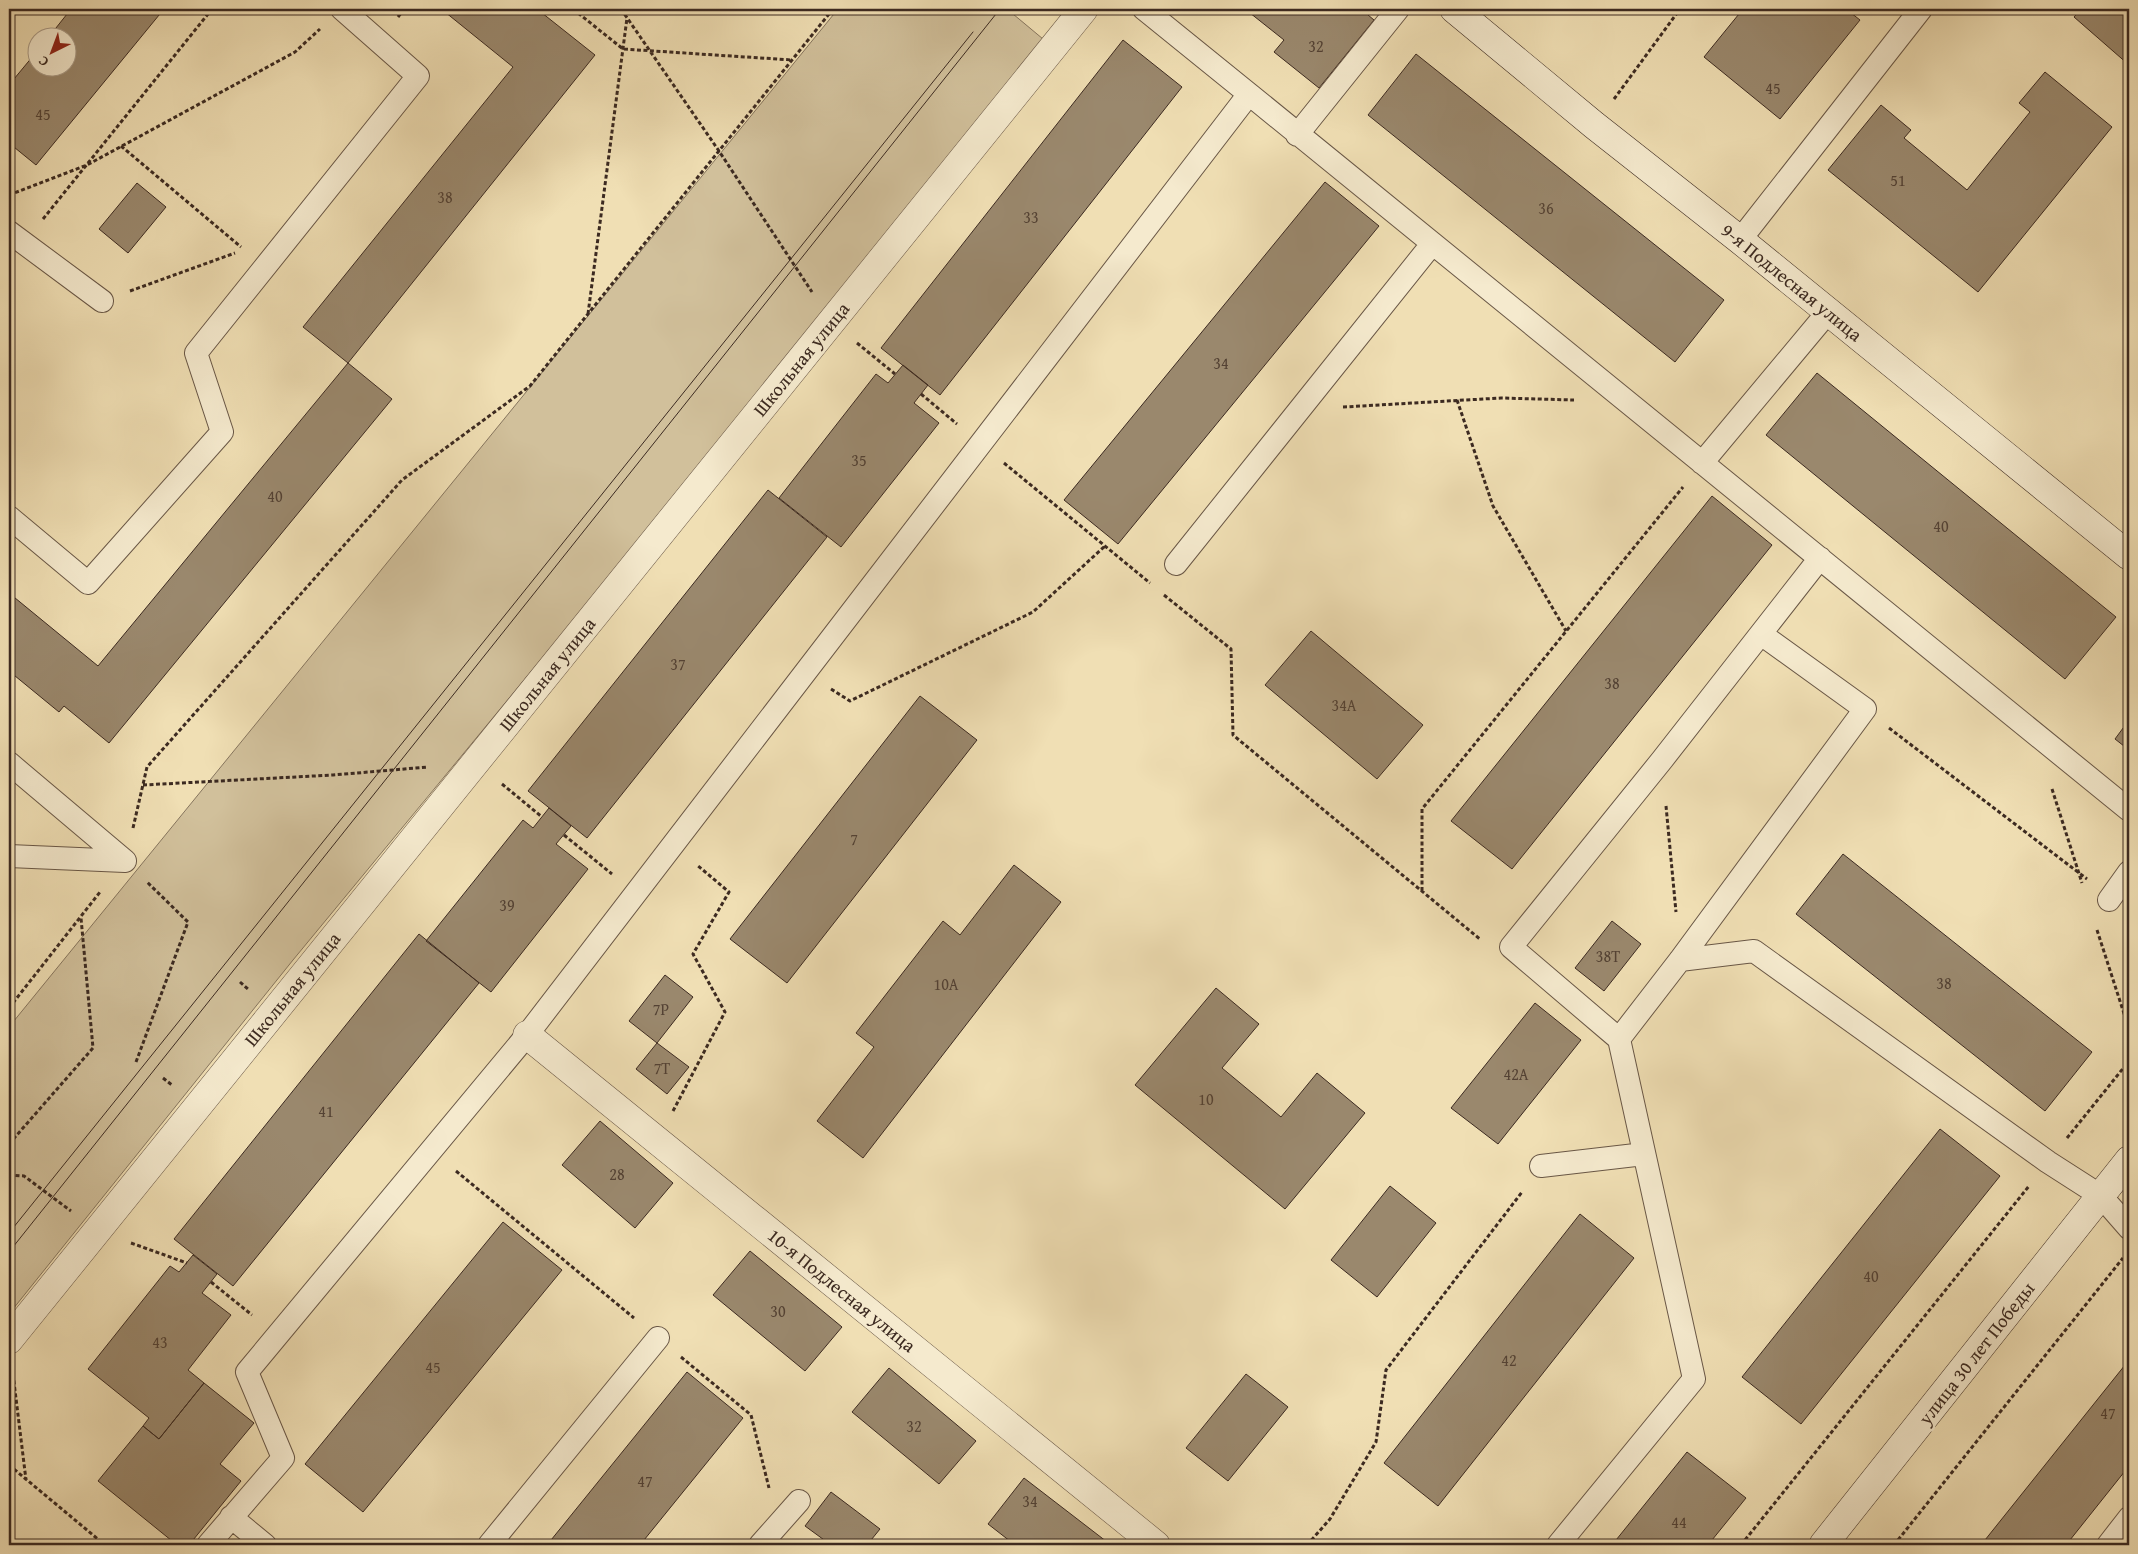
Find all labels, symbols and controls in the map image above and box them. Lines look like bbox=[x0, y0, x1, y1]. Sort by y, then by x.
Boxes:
north arrow bbox=[28, 28, 78, 78]
house number: 32 bbox=[1308, 34, 1324, 58]
text: С bbox=[34, 52, 53, 72]
house number: 45 bbox=[1765, 76, 1781, 100]
house number: 45 bbox=[35, 102, 51, 126]
house number: 51 bbox=[1890, 168, 1906, 192]
house number: 38 bbox=[437, 185, 453, 209]
house number: 36 bbox=[1538, 196, 1554, 220]
house number: 33 bbox=[1023, 205, 1039, 229]
street label: 9-я Подлесная улица bbox=[1715, 216, 1869, 348]
street label: Школьная улица bbox=[746, 296, 856, 422]
house number: 34 bbox=[1213, 351, 1229, 375]
house number: 35 bbox=[851, 448, 867, 472]
house number: 40 bbox=[267, 484, 283, 508]
house number: 40 bbox=[1933, 514, 1949, 538]
street label: Школьная улица bbox=[492, 611, 602, 737]
house number: 37 bbox=[670, 652, 686, 676]
house number: 38 bbox=[1604, 671, 1620, 695]
house number: 34А bbox=[1331, 693, 1357, 717]
house number: 7 bbox=[850, 827, 858, 851]
house number: 39 bbox=[499, 893, 515, 917]
street label: Школьная улица bbox=[237, 926, 347, 1052]
house number: 38Т bbox=[1596, 944, 1620, 968]
house number: 38 bbox=[1936, 971, 1952, 995]
house number: 10А bbox=[933, 972, 959, 996]
house number: 7Р bbox=[653, 997, 669, 1021]
house number: 7Т bbox=[654, 1056, 670, 1080]
house number: 42А bbox=[1503, 1062, 1529, 1086]
house number: 10 bbox=[1198, 1087, 1214, 1111]
house number: 41 bbox=[318, 1099, 334, 1123]
house number: 28 bbox=[609, 1162, 625, 1186]
street label: 10-я Подлесная улица bbox=[762, 1221, 922, 1359]
house number: 40 bbox=[1863, 1264, 1879, 1288]
street label: улица 30 лет Победы bbox=[1911, 1275, 2041, 1431]
house number: 30 bbox=[770, 1299, 786, 1323]
house number: 43 bbox=[152, 1330, 168, 1354]
house number: 42 bbox=[1501, 1348, 1517, 1372]
house number: 45 bbox=[425, 1355, 441, 1379]
house number: 47 bbox=[2100, 1401, 2116, 1425]
house number: 32 bbox=[906, 1414, 922, 1438]
house number: 47 bbox=[637, 1469, 653, 1493]
house number: 34 bbox=[1022, 1489, 1038, 1513]
house number: 44 bbox=[1671, 1510, 1687, 1534]

